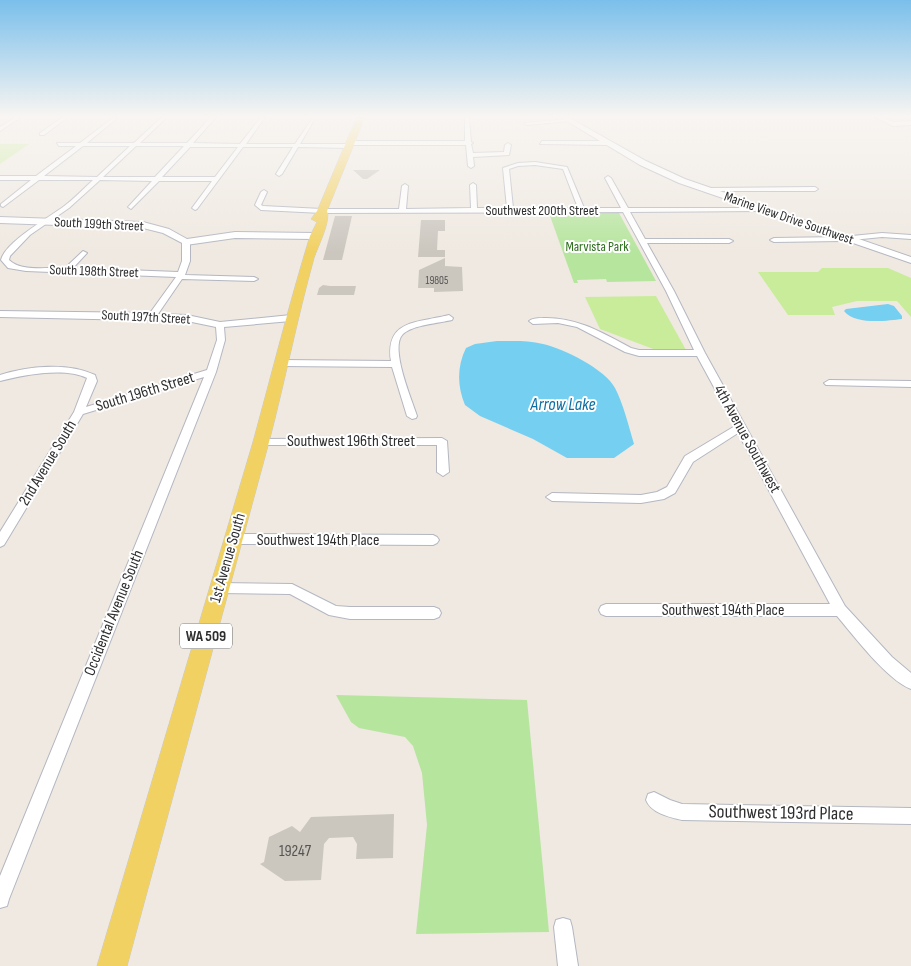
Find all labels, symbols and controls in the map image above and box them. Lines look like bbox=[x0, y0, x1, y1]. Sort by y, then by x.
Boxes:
street label: Marine View Drive Southwest bbox=[722, 188, 856, 248]
street label: Southwest 200th Street bbox=[485, 202, 599, 219]
street label: South 199th Street bbox=[54, 213, 144, 235]
park label: Marvista Park bbox=[565, 238, 629, 255]
street label: South 198th Street bbox=[49, 261, 139, 281]
house number: 19805 bbox=[426, 274, 448, 287]
street label: South 197th Street bbox=[101, 306, 191, 328]
street label: South 196th Street bbox=[93, 368, 197, 416]
street label: 4th Avenue Southwest bbox=[709, 382, 785, 496]
water label: Arrow Lake bbox=[530, 394, 595, 415]
street label: 2nd Avenue South bbox=[15, 417, 81, 509]
street label: Southwest 196th Street bbox=[287, 432, 415, 451]
street label: 1st Avenue South bbox=[206, 511, 250, 605]
street label: Southwest 194th Place bbox=[257, 531, 379, 550]
street label: Occidental Avenue South bbox=[80, 547, 148, 679]
street label: Southwest 194th Place bbox=[662, 601, 784, 620]
road number: WA 509 bbox=[180, 624, 232, 648]
street label: Southwest 193rd Place bbox=[708, 800, 854, 826]
house number: 19247 bbox=[279, 842, 312, 861]

